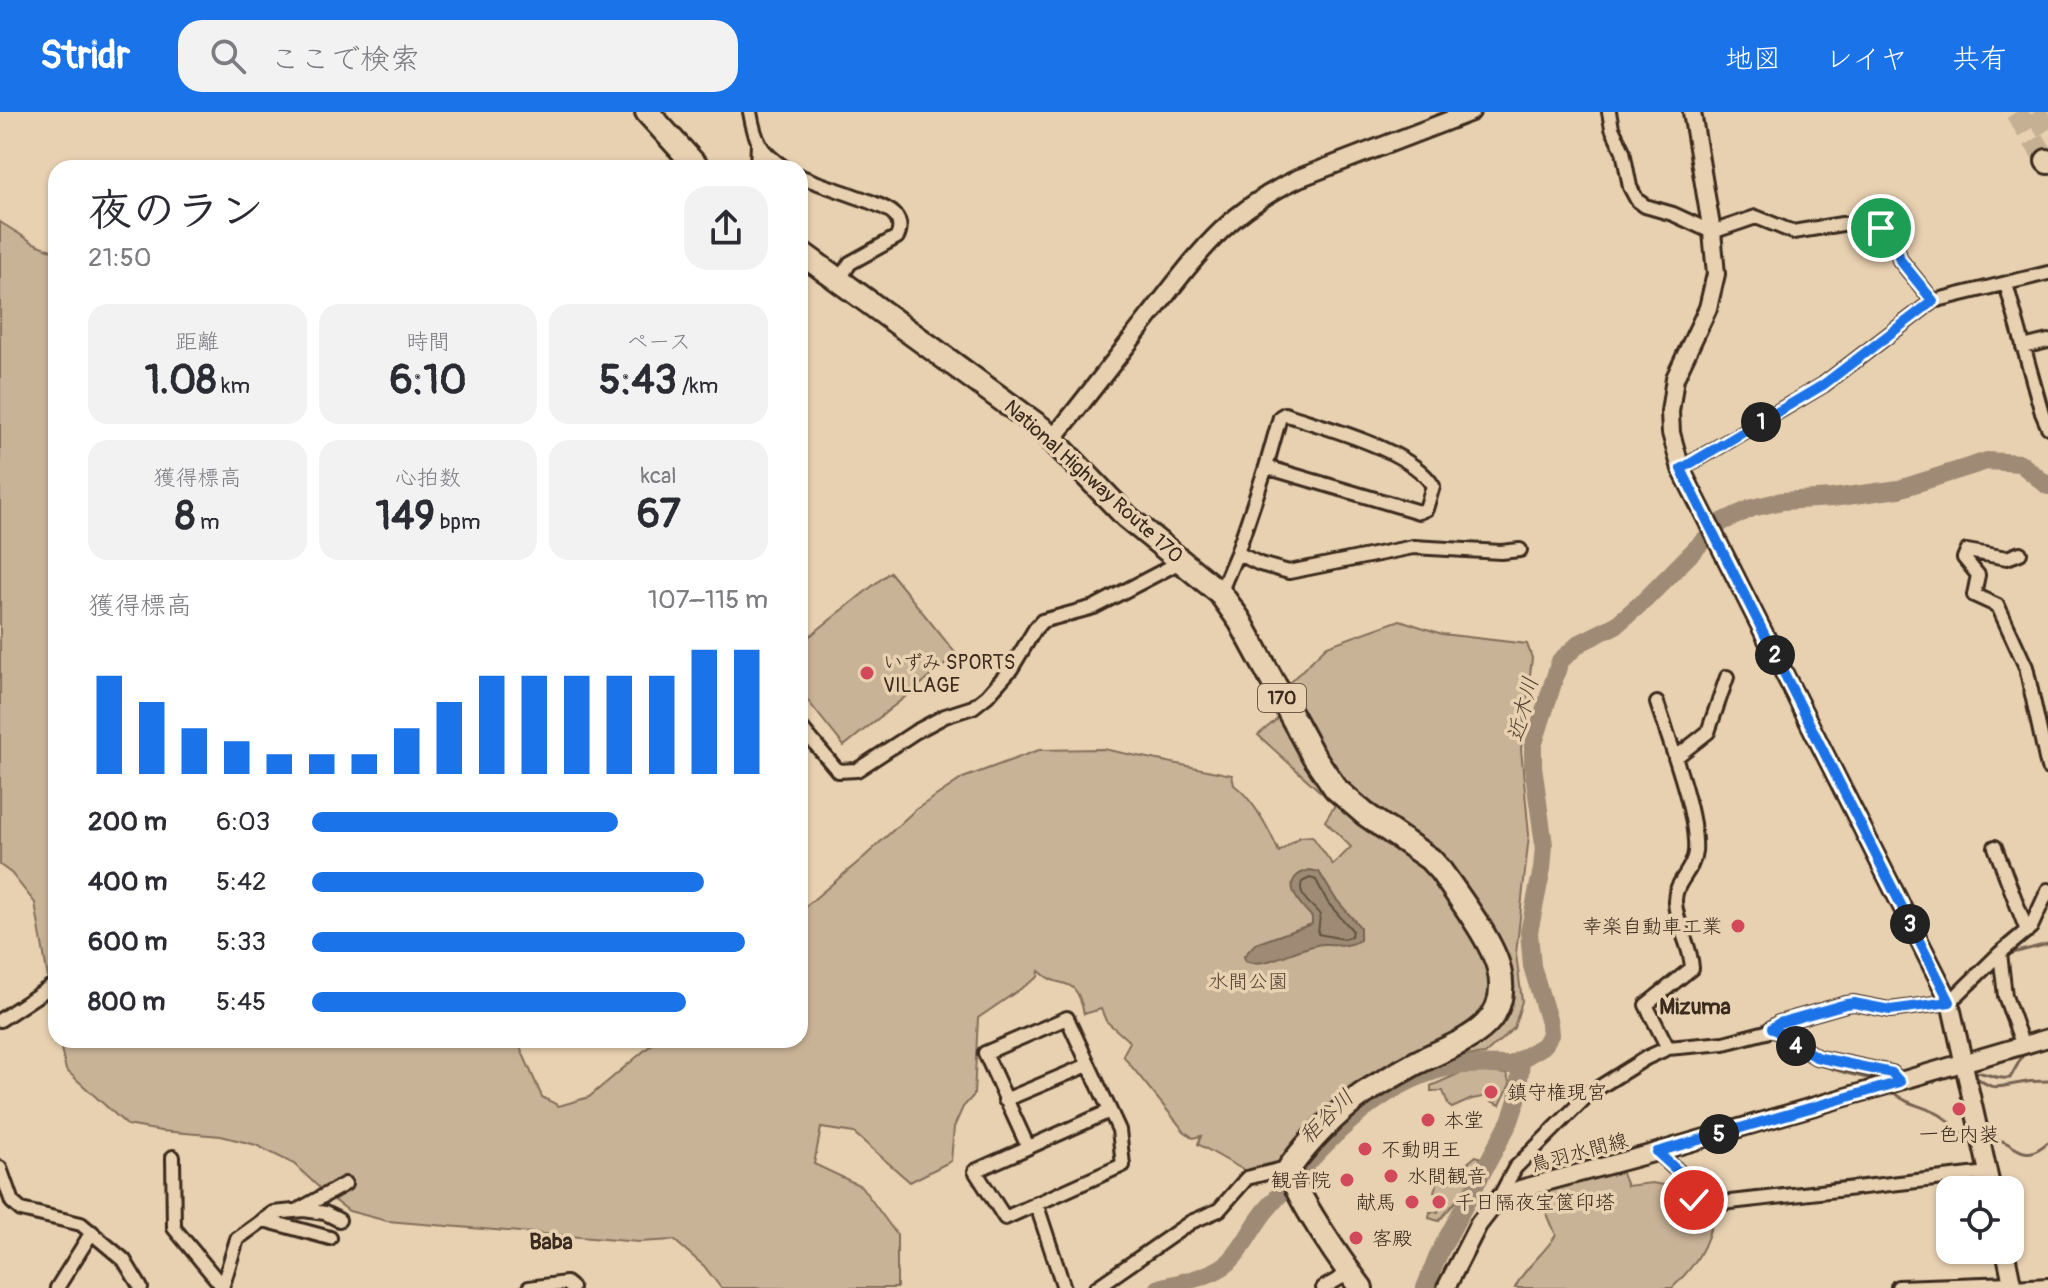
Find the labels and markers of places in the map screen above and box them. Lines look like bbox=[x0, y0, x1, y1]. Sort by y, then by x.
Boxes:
pin bbox=[1847, 194, 1915, 262]
pin: 1 bbox=[1741, 402, 1781, 442]
pin: 2 bbox=[1755, 635, 1795, 675]
place label: いずみ SPORTS VILLAGE bbox=[883, 650, 1015, 698]
marker: いずみ SPORTS VILLAGE bbox=[858, 664, 876, 682]
pin: 3 bbox=[1890, 904, 1930, 944]
place label: 幸楽自動車工業 bbox=[1582, 914, 1722, 939]
marker: 幸楽自動車工業 bbox=[1729, 917, 1747, 935]
pin: 4 bbox=[1776, 1026, 1816, 1066]
place label: 鎮守権現宮 bbox=[1507, 1080, 1607, 1105]
marker: 鎮守権現宮 bbox=[1482, 1083, 1500, 1101]
marker: 一色内装 bbox=[1950, 1100, 1968, 1118]
place label: 本堂 bbox=[1444, 1108, 1484, 1133]
marker: 本堂 bbox=[1419, 1111, 1437, 1129]
pin: 5 bbox=[1699, 1114, 1739, 1154]
place label: 一色内装 bbox=[1919, 1122, 1999, 1147]
place label: 不動明王 bbox=[1381, 1137, 1461, 1162]
marker: 不動明王 bbox=[1356, 1140, 1374, 1158]
place label: 水間観音 bbox=[1407, 1164, 1487, 1189]
pin bbox=[1660, 1166, 1728, 1234]
marker: 水間観音 bbox=[1382, 1167, 1400, 1185]
place label: 観音院 bbox=[1271, 1168, 1331, 1193]
marker: 観音院 bbox=[1338, 1171, 1356, 1189]
place label: 献馬 bbox=[1356, 1190, 1396, 1215]
place label: 千日隔夜宝篋印塔 bbox=[1455, 1190, 1615, 1215]
marker: 献馬 bbox=[1403, 1193, 1421, 1211]
marker: 千日隔夜宝篋印塔 bbox=[1430, 1193, 1448, 1211]
place label: 客殿 bbox=[1372, 1226, 1412, 1251]
marker: 客殿 bbox=[1347, 1229, 1365, 1247]

